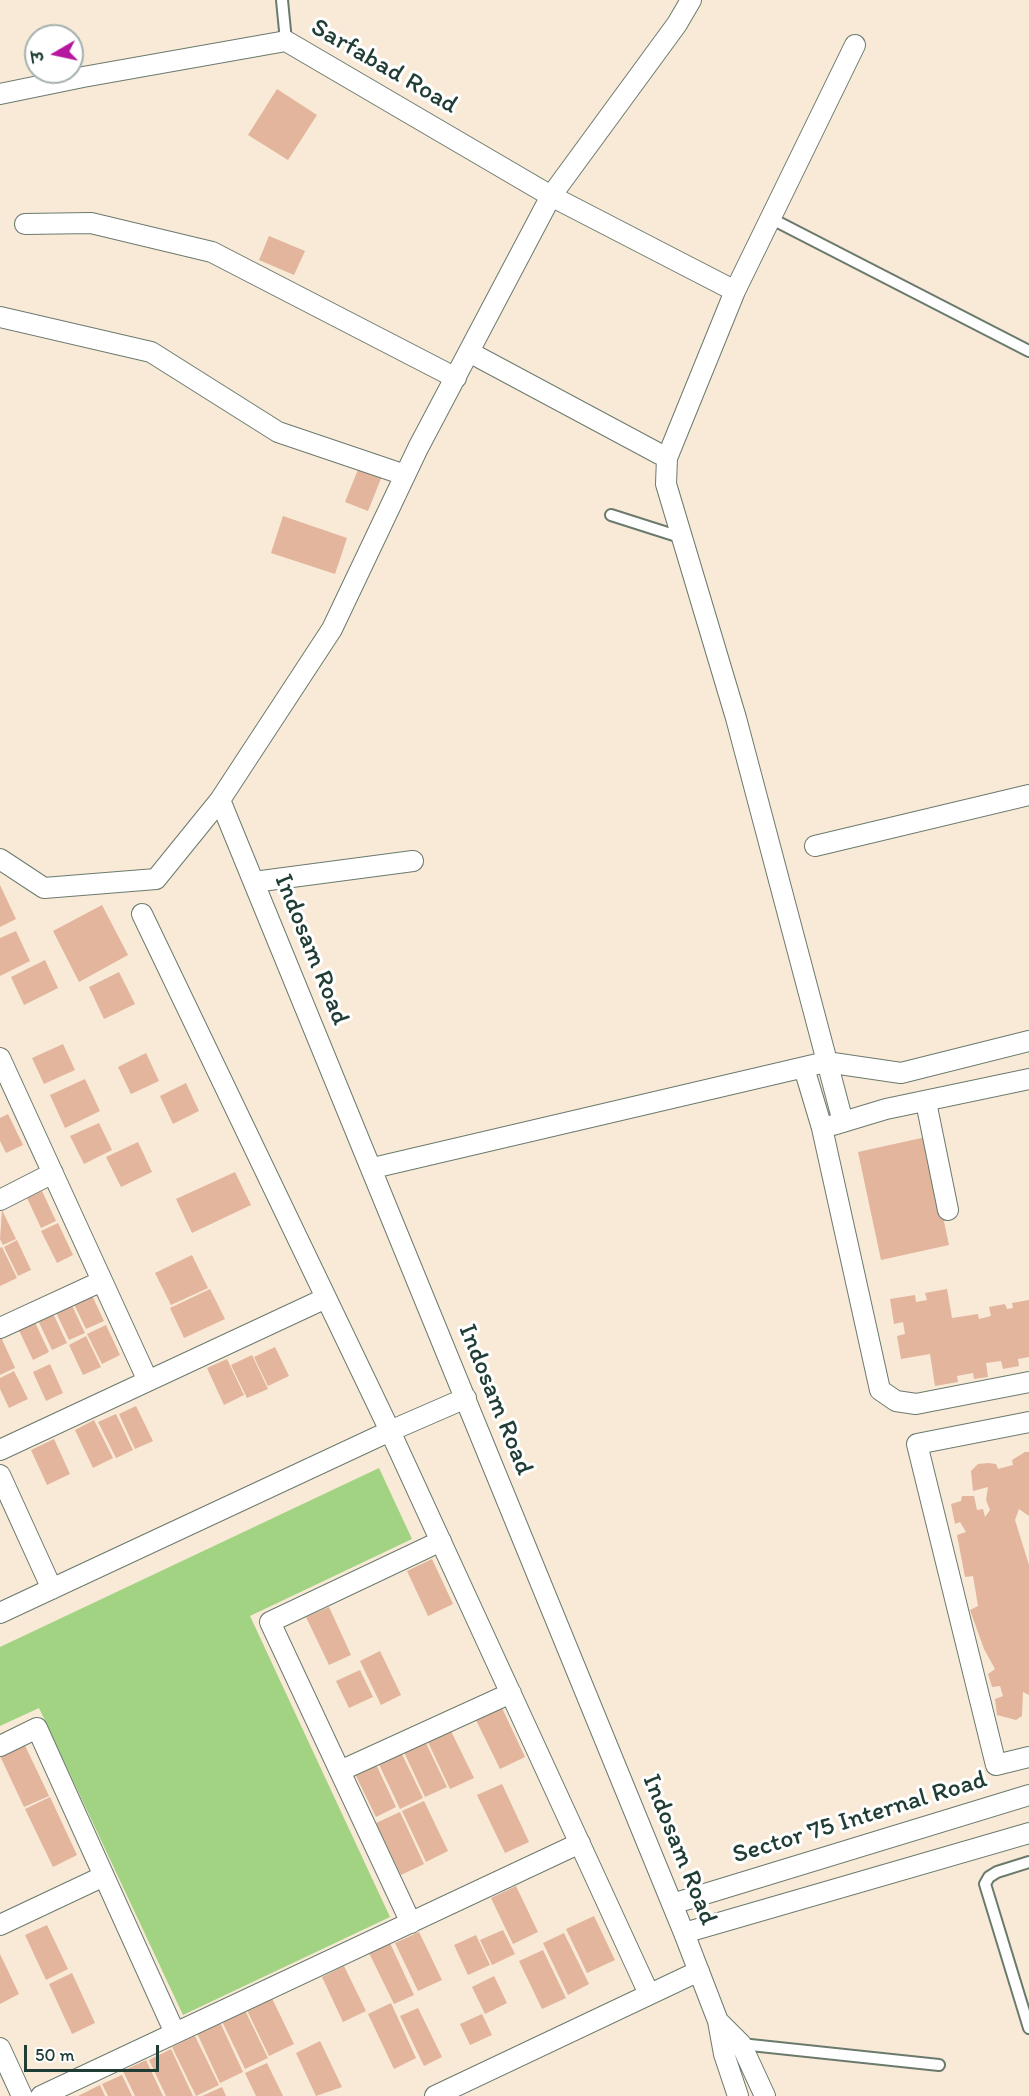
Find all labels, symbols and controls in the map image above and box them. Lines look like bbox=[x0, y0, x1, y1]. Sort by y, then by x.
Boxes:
street label: Sarfabad Road bbox=[305, 12, 463, 122]
north arrow bbox=[24, 24, 84, 84]
text: उ bbox=[27, 50, 48, 63]
street label: Indosam Road bbox=[267, 870, 355, 1030]
street label: Indosam Road bbox=[451, 1320, 539, 1480]
street label: Sector 75 Internal Road bbox=[729, 1764, 991, 1872]
street label: Indosam Road bbox=[635, 1770, 723, 1930]
scale bar bbox=[27, 2033, 162, 2071]
text: 50 m bbox=[35, 2044, 75, 2066]

